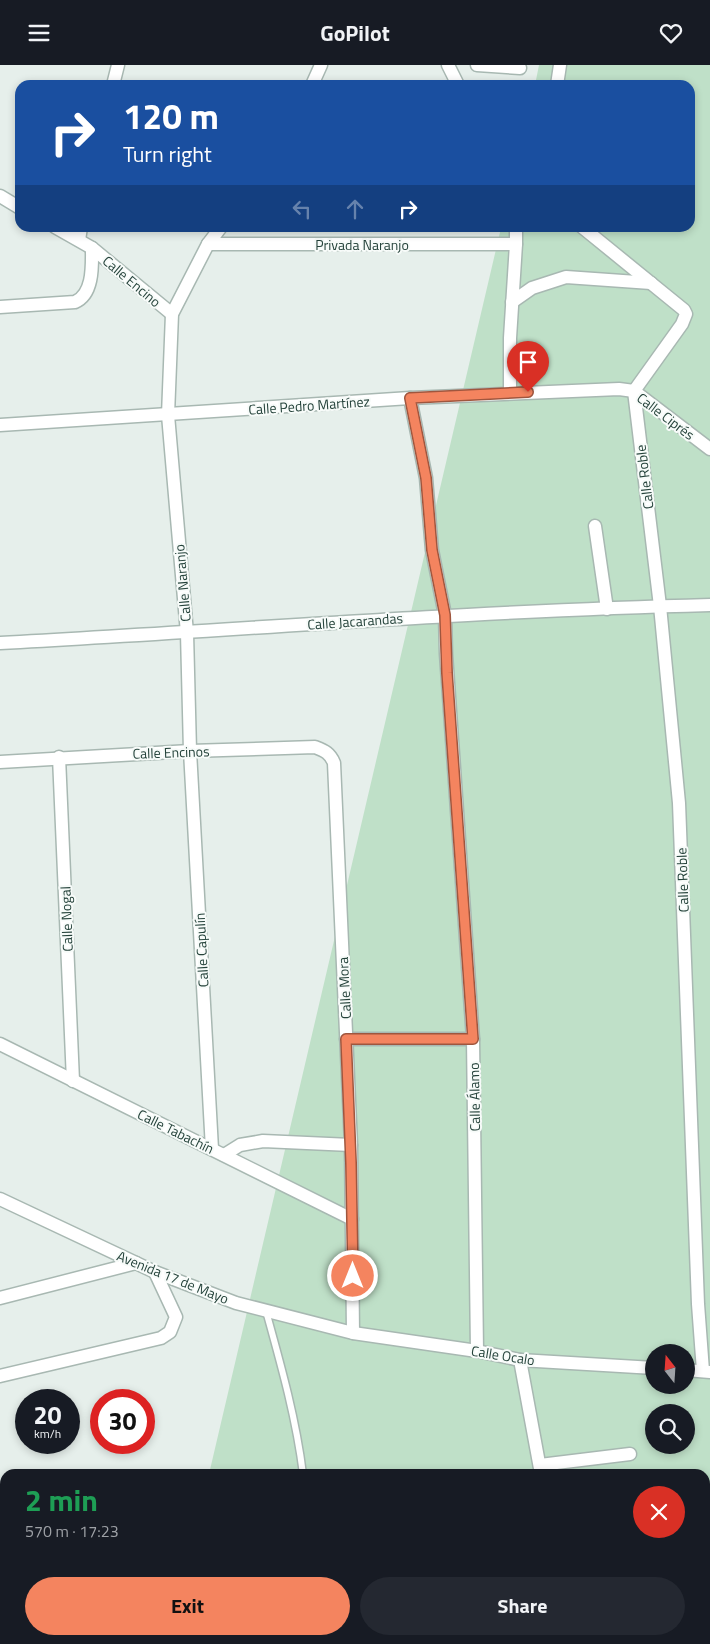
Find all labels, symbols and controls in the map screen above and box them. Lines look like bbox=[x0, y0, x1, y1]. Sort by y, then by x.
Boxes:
text: GoPilot bbox=[320, 16, 390, 50]
icon: menu bbox=[25, 19, 53, 47]
icon: heart bbox=[657, 19, 685, 47]
text: 120 m bbox=[123, 89, 219, 143]
icon: right bbox=[40, 100, 105, 165]
text: Turn right bbox=[123, 137, 212, 171]
icon: left bbox=[288, 195, 316, 223]
icon: ahead bbox=[341, 195, 369, 223]
icon: right bbox=[394, 195, 422, 223]
street label: Privada Naranjo bbox=[315, 234, 409, 255]
street label: Calle Encino bbox=[98, 250, 166, 312]
pin bbox=[507, 341, 549, 392]
icon: arrive bbox=[514, 348, 542, 376]
street label: Calle Ciprés bbox=[633, 387, 699, 445]
street label: Calle Pedro Martínez bbox=[248, 390, 370, 420]
street label: Calle Roble bbox=[630, 444, 658, 510]
street label: Calle Naranjo bbox=[168, 543, 196, 623]
street label: Calle Jacarandas bbox=[307, 607, 403, 635]
street label: Calle Encinos bbox=[132, 740, 210, 764]
street label: Calle Roble bbox=[670, 847, 694, 913]
street label: Calle Nogal bbox=[54, 886, 78, 952]
street label: Calle Capulín bbox=[189, 912, 213, 988]
street label: Calle Mora bbox=[332, 956, 356, 1020]
street label: Calle Álamo bbox=[463, 1062, 485, 1132]
street label: Calle Tabachín bbox=[134, 1103, 218, 1159]
street label: Avenida 17 de Mayo bbox=[114, 1245, 232, 1309]
position arrow bbox=[326, 1249, 378, 1301]
street label: Calle Ocalo bbox=[470, 1340, 536, 1370]
north arrow bbox=[645, 1344, 695, 1394]
map controls bbox=[645, 1344, 695, 1454]
speed limit sign: 30 bbox=[90, 1389, 155, 1454]
text: 20 bbox=[33, 1396, 62, 1434]
button: search bbox=[645, 1404, 695, 1454]
text: km/h bbox=[34, 1424, 61, 1443]
text: 2 min bbox=[25, 1477, 98, 1523]
button: close bbox=[633, 1486, 685, 1538]
text: 570 m · 17:23 bbox=[25, 1519, 119, 1543]
button: Exit bbox=[25, 1577, 350, 1635]
button: Share bbox=[360, 1577, 685, 1635]

